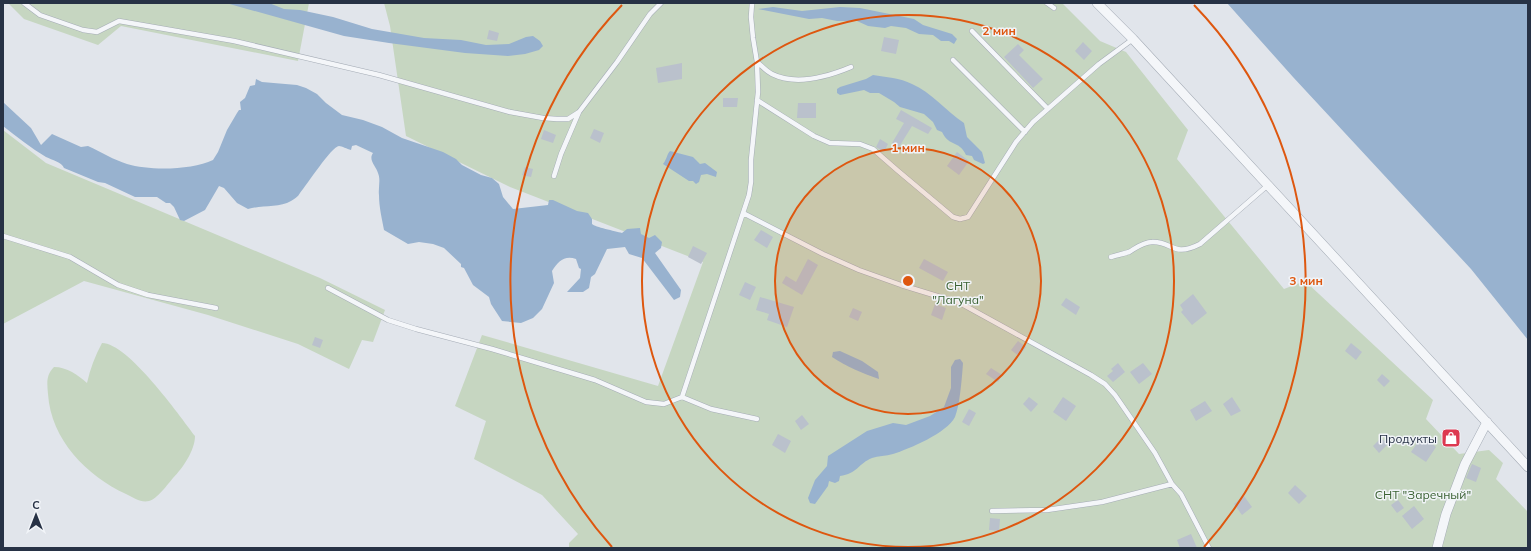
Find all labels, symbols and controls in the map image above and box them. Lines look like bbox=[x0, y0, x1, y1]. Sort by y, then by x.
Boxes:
text: 2 мин bbox=[982, 23, 1016, 38]
text: 1 мин bbox=[891, 140, 925, 155]
text: 3 мин bbox=[1289, 273, 1323, 288]
centre of rings bbox=[901, 274, 915, 288]
park label: СНТ "Лагуна" bbox=[932, 278, 984, 307]
shop icon: Продукты bbox=[1440, 427, 1462, 449]
place label: Продукты bbox=[1379, 431, 1437, 446]
park label: СНТ "Заречный" bbox=[1375, 487, 1471, 502]
north arrow bbox=[16, 495, 56, 535]
text: С bbox=[32, 498, 40, 512]

